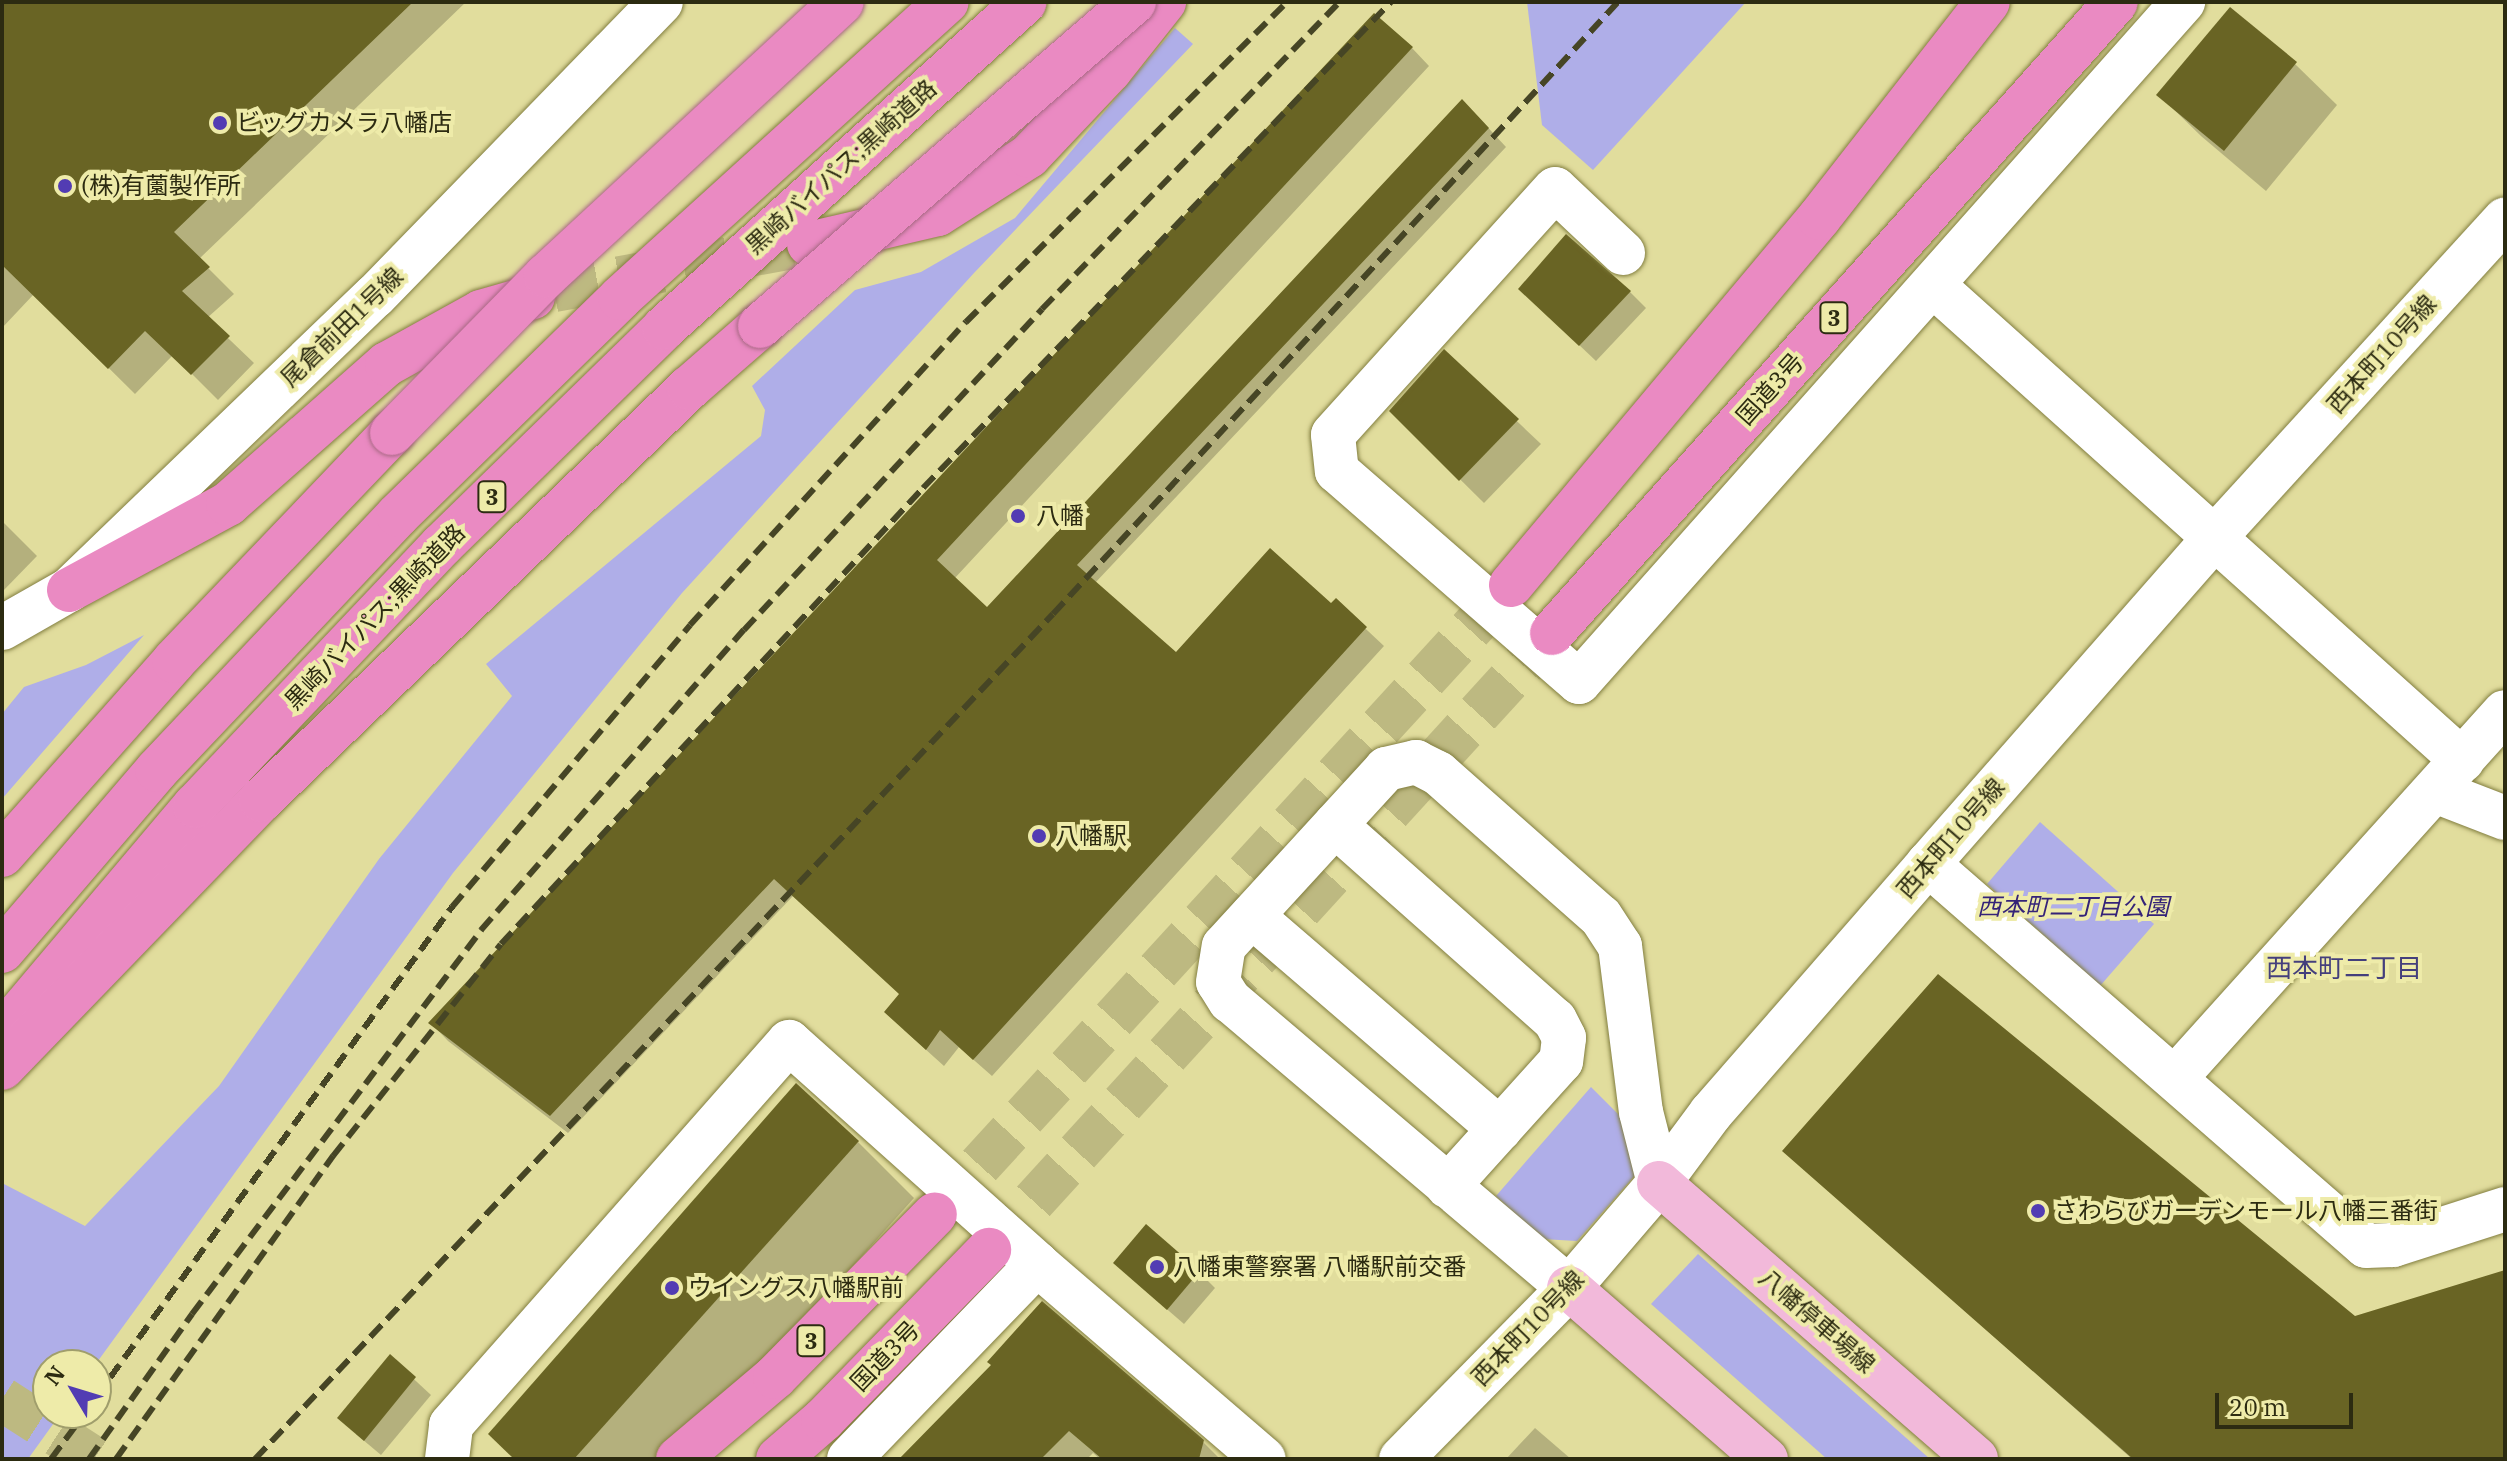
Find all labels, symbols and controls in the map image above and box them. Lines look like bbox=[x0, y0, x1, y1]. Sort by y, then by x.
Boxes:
street label: 黒崎バイパス;黒崎道路 bbox=[740, 74, 942, 260]
place label: ビッグカメラ八幡店 bbox=[236, 109, 452, 137]
marker: ビッグカメラ八幡店 bbox=[211, 114, 229, 132]
place label: (株)有薗製作所 bbox=[81, 172, 241, 200]
marker: (株)有薗製作所 bbox=[56, 177, 74, 195]
street label: 尾倉前田1号線 bbox=[275, 262, 409, 392]
street label: 西本町10号線 bbox=[2322, 289, 2442, 419]
road number: 3 bbox=[1818, 300, 1850, 336]
street label: 国道3号 bbox=[1730, 347, 1810, 431]
road number: 3 bbox=[476, 479, 508, 515]
place label: 八幡 bbox=[1036, 502, 1084, 530]
marker: 八幡 bbox=[1007, 505, 1029, 527]
street label: 黒崎バイパス;黒崎道路 bbox=[279, 518, 471, 716]
street label: 西本町10号線 bbox=[1891, 772, 2011, 904]
place label: 八幡駅 bbox=[1055, 822, 1127, 850]
marker: 八幡駅 bbox=[1030, 827, 1048, 845]
park label: 西本町二丁目公園 bbox=[1977, 893, 2169, 921]
district label: 西本町二丁目 bbox=[2266, 952, 2422, 984]
place label: さわらびガーデンモール八幡三番街 bbox=[2054, 1197, 2438, 1225]
marker: さわらびガーデンモール八幡三番街 bbox=[2029, 1202, 2047, 1220]
place label: 八幡東警察署 八幡駅前交番 bbox=[1173, 1253, 1467, 1281]
marker: 八幡東警察署 八幡駅前交番 bbox=[1148, 1258, 1166, 1276]
street label: 八幡停車場線 bbox=[1753, 1263, 1881, 1379]
street label: 西本町10号線 bbox=[1466, 1264, 1590, 1392]
place label: ウイングス八幡駅前 bbox=[688, 1274, 904, 1302]
marker: ウイングス八幡駅前 bbox=[663, 1279, 681, 1297]
street label: 国道3号 bbox=[845, 1315, 925, 1397]
road number: 3 bbox=[795, 1323, 827, 1359]
north arrow bbox=[32, 1349, 112, 1429]
text: N bbox=[37, 1359, 71, 1391]
scale bar bbox=[2219, 1377, 2357, 1427]
text: 20 m bbox=[2229, 1391, 2286, 1423]

